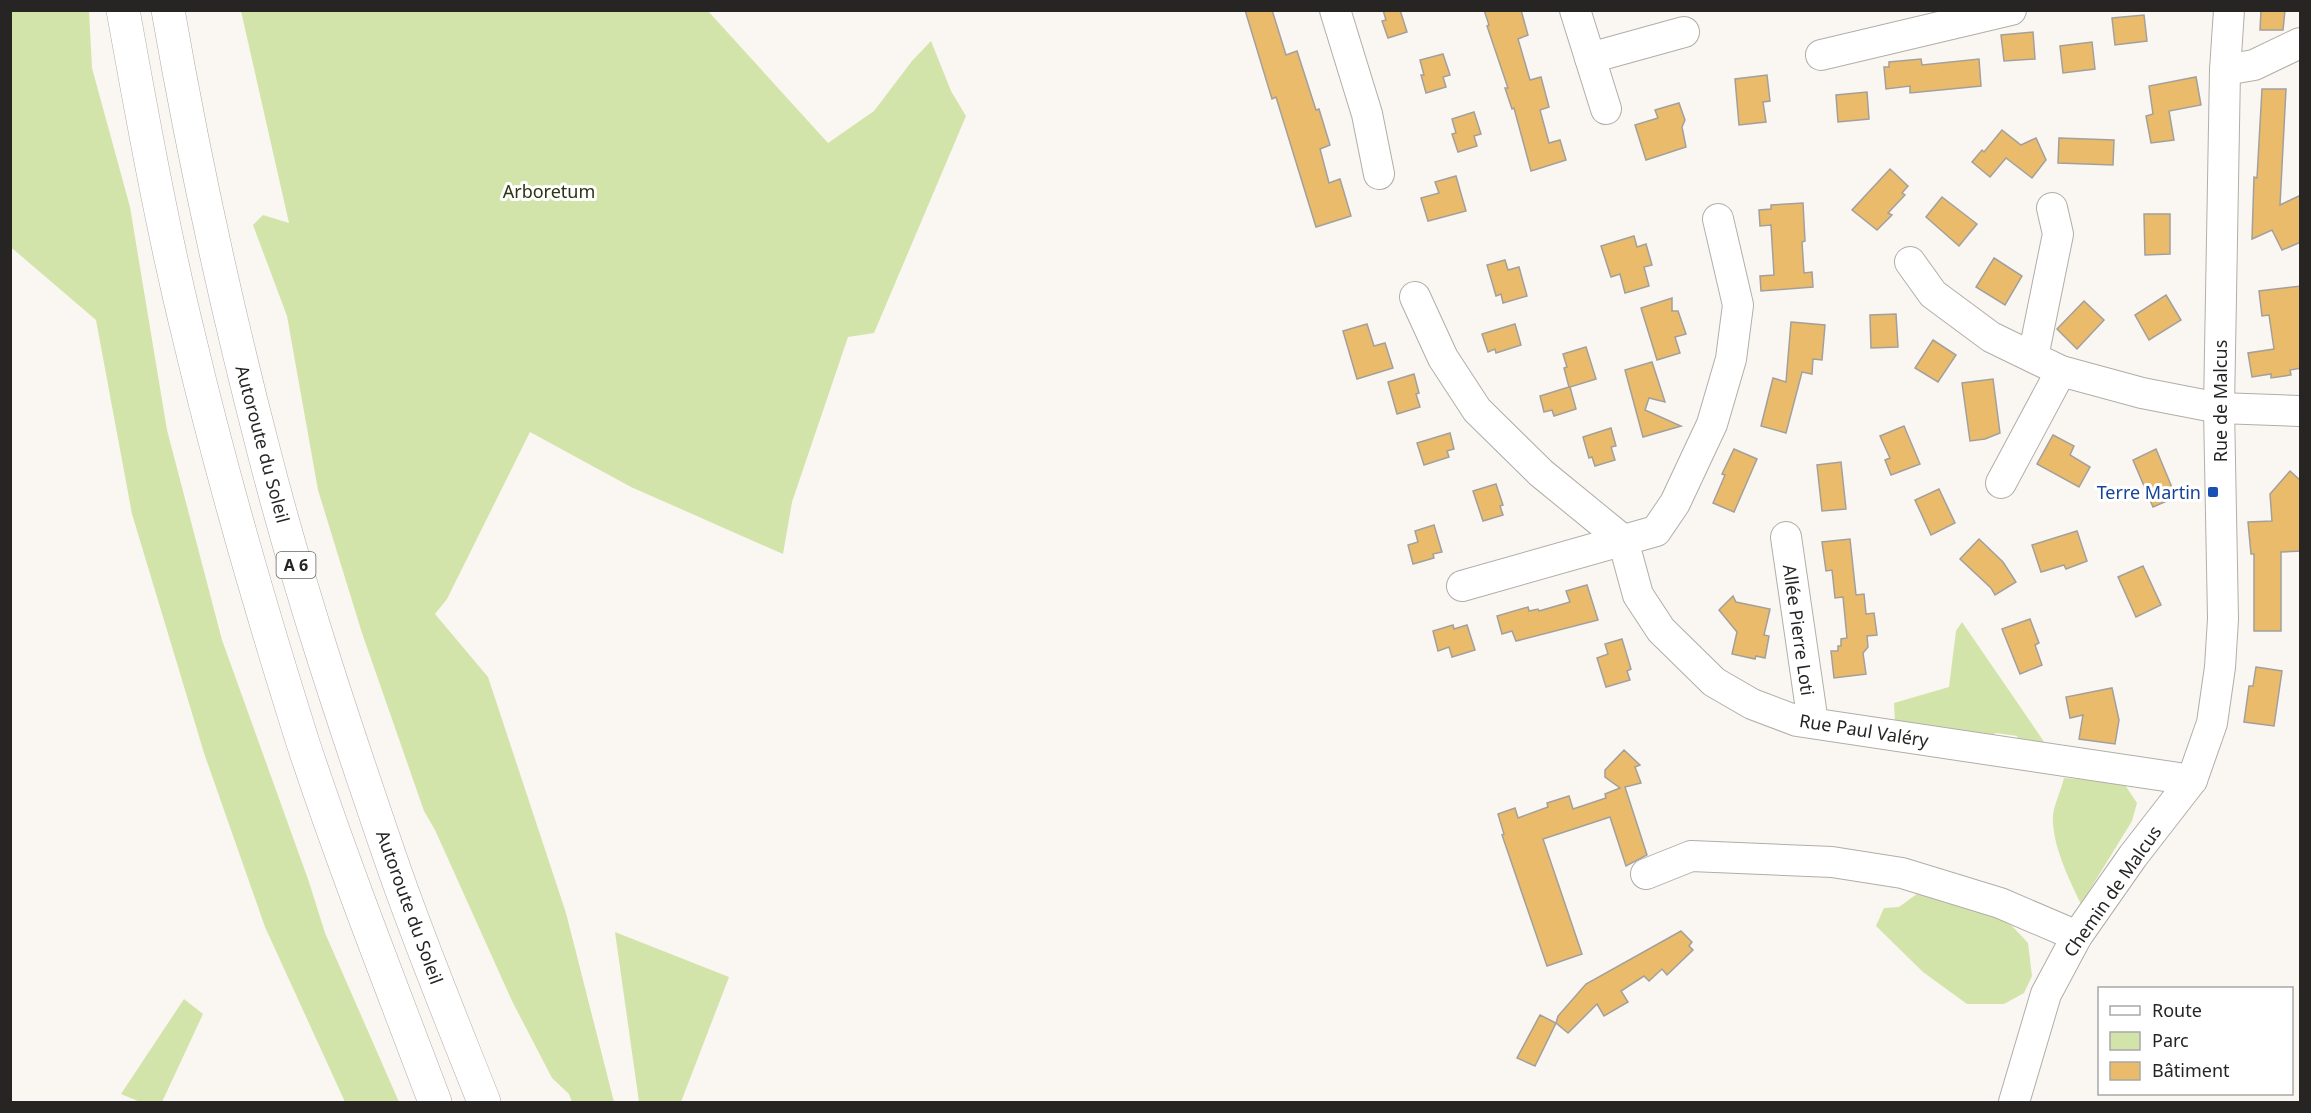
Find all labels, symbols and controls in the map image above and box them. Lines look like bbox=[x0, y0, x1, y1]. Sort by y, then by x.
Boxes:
park label: Arboretum bbox=[503, 179, 595, 203]
street label: Rue de Malcus bbox=[2208, 340, 2232, 462]
street label: Autoroute du Soleil bbox=[230, 363, 296, 525]
place label: Terre Martin bbox=[2097, 480, 2201, 504]
marker: Terre Martin bbox=[2206, 485, 2220, 499]
road number: A 6 bbox=[276, 552, 316, 578]
street label: Allée Pierre Loti bbox=[1778, 563, 1820, 697]
street label: Rue Paul Valéry bbox=[1798, 708, 1931, 752]
street label: Chemin de Malcus bbox=[2058, 821, 2166, 961]
street label: Autoroute du Soleil bbox=[371, 827, 449, 987]
legend bbox=[2098, 987, 2293, 1095]
text: Route bbox=[2152, 998, 2202, 1022]
text: Parc bbox=[2152, 1028, 2189, 1052]
text: Bâtiment bbox=[2152, 1058, 2230, 1082]

